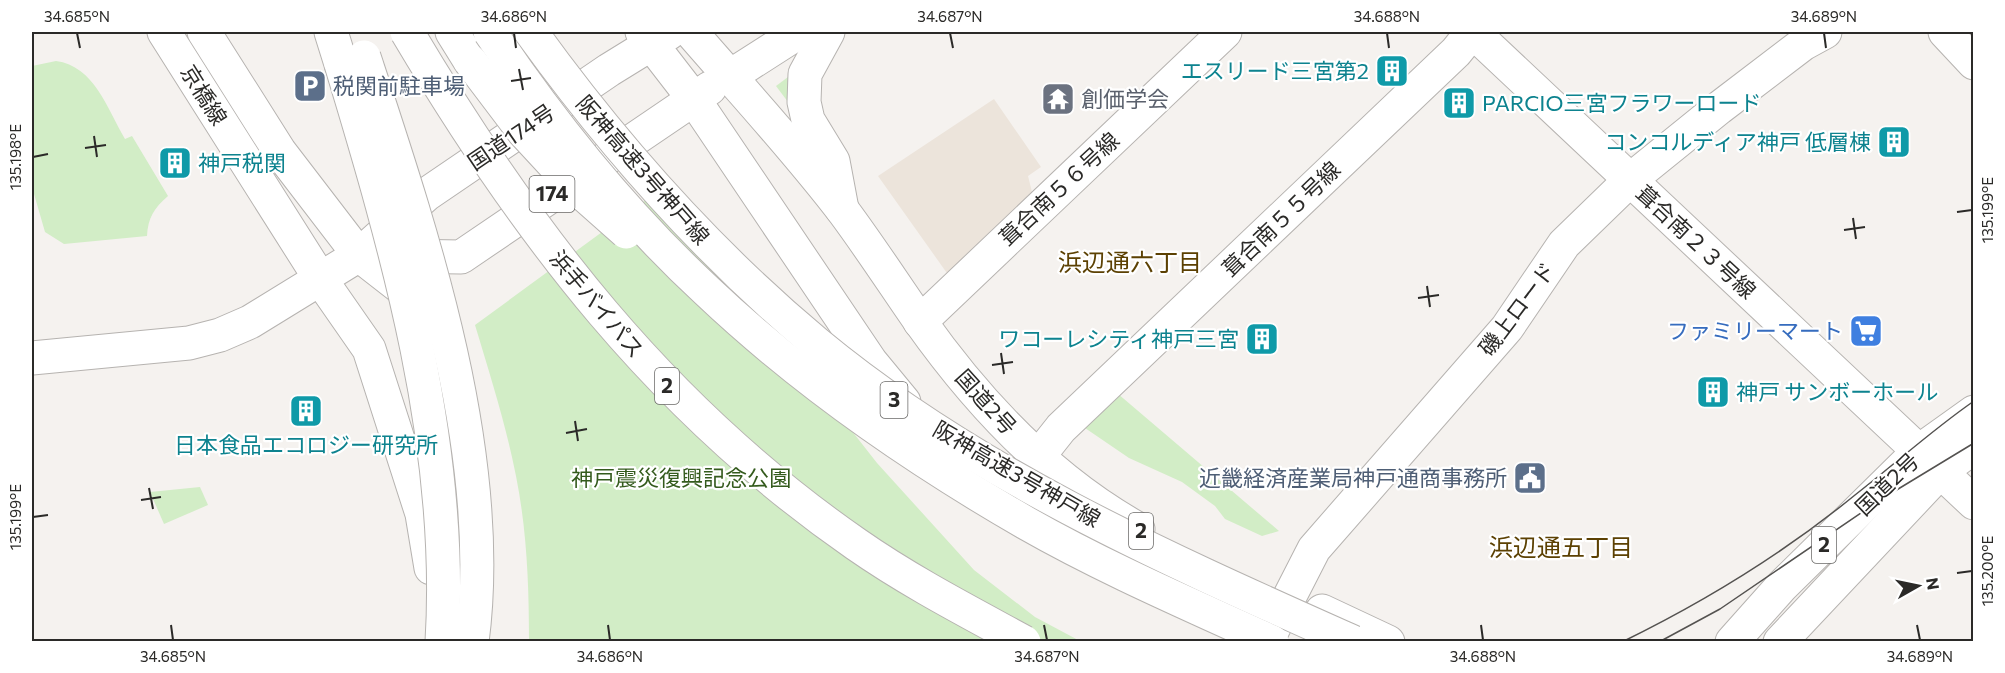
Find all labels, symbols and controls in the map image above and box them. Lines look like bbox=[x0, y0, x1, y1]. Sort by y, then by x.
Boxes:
text: 34.685°N bbox=[44, 7, 110, 25]
text: 34.686°N bbox=[481, 7, 547, 25]
text: 34.687°N bbox=[917, 7, 983, 25]
text: 34.688°N bbox=[1354, 7, 1420, 25]
text: 34.689°N bbox=[1791, 7, 1857, 25]
building icon: エスリード三宮第2 bbox=[1374, 53, 1410, 89]
place label: エスリード三宮第2 bbox=[1181, 57, 1369, 84]
street label: 京橋線 bbox=[175, 60, 233, 130]
parking icon: 税関前駐車場 bbox=[292, 68, 328, 104]
place label: 税関前駐車場 bbox=[333, 72, 465, 99]
temple icon: 創価学会 bbox=[1040, 81, 1076, 117]
place label: 創価学会 bbox=[1081, 85, 1169, 112]
building icon: PARCIO三宮フラワーロード bbox=[1441, 85, 1477, 121]
place label: PARCIO三宮フラワーロード bbox=[1482, 89, 1761, 116]
street label: 阪神高速3号神戸線 bbox=[571, 90, 715, 250]
street label: 国道174号 bbox=[462, 98, 559, 175]
text: 135.198°E bbox=[6, 124, 24, 190]
building icon: コンコルディア神戸 低層棟 bbox=[1876, 124, 1912, 160]
street label: 葺合南５６号線 bbox=[993, 126, 1124, 251]
place label: コンコルディア神戸 低層棟 bbox=[1604, 128, 1871, 155]
building icon: 神戸税関 bbox=[157, 145, 193, 181]
place label: 神戸税関 bbox=[198, 149, 286, 176]
street label: 葺合南５５号線 bbox=[1216, 155, 1345, 282]
road number: 174 bbox=[530, 176, 574, 212]
text: 135.199°E bbox=[1978, 177, 1996, 243]
street label: 葺合南２３号線 bbox=[1631, 179, 1762, 304]
street label: 浜手バイパス bbox=[545, 245, 650, 363]
district label: 浜辺通六丁目 bbox=[1058, 247, 1202, 276]
street label: 磯上ロード bbox=[1473, 257, 1560, 361]
supermarket icon: ファミリーマート bbox=[1848, 313, 1884, 349]
place label: ファミリーマート bbox=[1667, 317, 1843, 344]
building icon: ワコーレシティ神戸三宮 bbox=[1244, 321, 1280, 357]
place label: ワコーレシティ神戸三宮 bbox=[998, 325, 1239, 352]
street label: 国道2号 bbox=[950, 364, 1023, 440]
road number: 2 bbox=[655, 368, 679, 404]
building icon: 神戸 サンボーホール bbox=[1695, 374, 1731, 410]
place label: 神戸 サンボーホール bbox=[1736, 378, 1938, 405]
road number: 3 bbox=[880, 382, 908, 418]
building icon: 日本食品エコロジー研究所 bbox=[288, 393, 324, 429]
street label: 阪神高速3号神戸線 bbox=[929, 415, 1106, 532]
place label: 日本食品エコロジー研究所 bbox=[174, 431, 438, 458]
street label: 国道2号 bbox=[1849, 447, 1924, 521]
public building icon: 近畿経済産業局神戸通商事務所 bbox=[1512, 460, 1548, 496]
park label: 神戸震災復興記念公園 bbox=[571, 464, 791, 491]
place label: 近畿経済産業局神戸通商事務所 bbox=[1199, 464, 1507, 491]
text: 135.199°E bbox=[6, 484, 24, 550]
road number: 2 bbox=[1129, 513, 1153, 549]
road number: 2 bbox=[1812, 527, 1836, 563]
district label: 浜辺通五丁目 bbox=[1489, 532, 1633, 561]
text: 135.200°E bbox=[1978, 536, 1996, 606]
north arrow bbox=[1888, 556, 1948, 616]
text: N bbox=[1923, 576, 1944, 591]
text: 34.685°N bbox=[140, 647, 206, 665]
text: 34.686°N bbox=[577, 647, 643, 665]
text: 34.687°N bbox=[1014, 647, 1080, 665]
text: 34.688°N bbox=[1450, 647, 1516, 665]
text: 34.689°N bbox=[1887, 647, 1953, 665]

